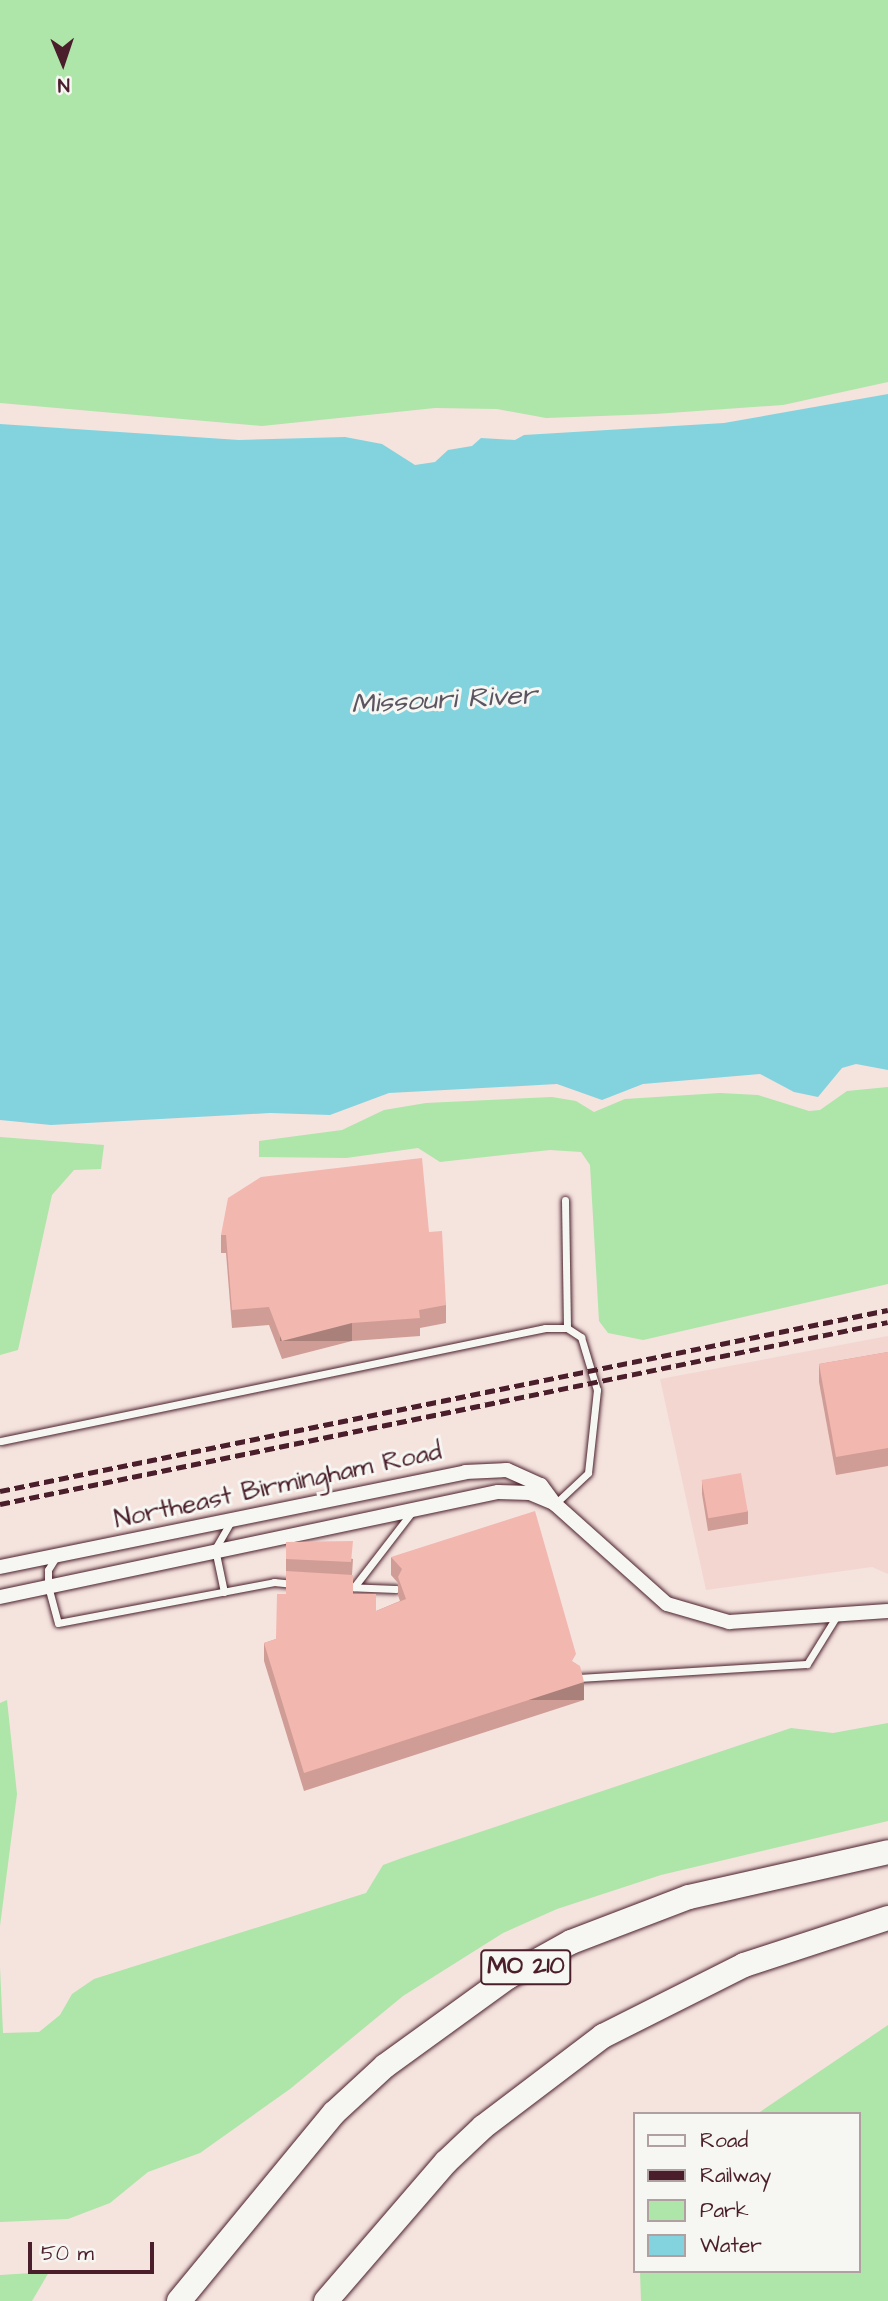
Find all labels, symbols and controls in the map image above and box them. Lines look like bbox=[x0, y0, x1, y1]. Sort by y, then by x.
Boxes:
north arrow bbox=[28, 28, 98, 98]
text: N bbox=[57, 71, 70, 98]
water label: Missouri River bbox=[350, 678, 538, 722]
street label: Northeast Birmingham Road bbox=[112, 1436, 444, 1536]
road number: MO 210 bbox=[479, 1946, 573, 1988]
legend bbox=[632, 2112, 860, 2273]
text: Road bbox=[700, 2126, 748, 2155]
text: Railway bbox=[700, 2161, 771, 2190]
text: Park bbox=[700, 2196, 749, 2225]
scale bar bbox=[32, 2228, 158, 2272]
text: Water bbox=[700, 2231, 762, 2260]
text: 50 m bbox=[41, 2239, 94, 2268]

